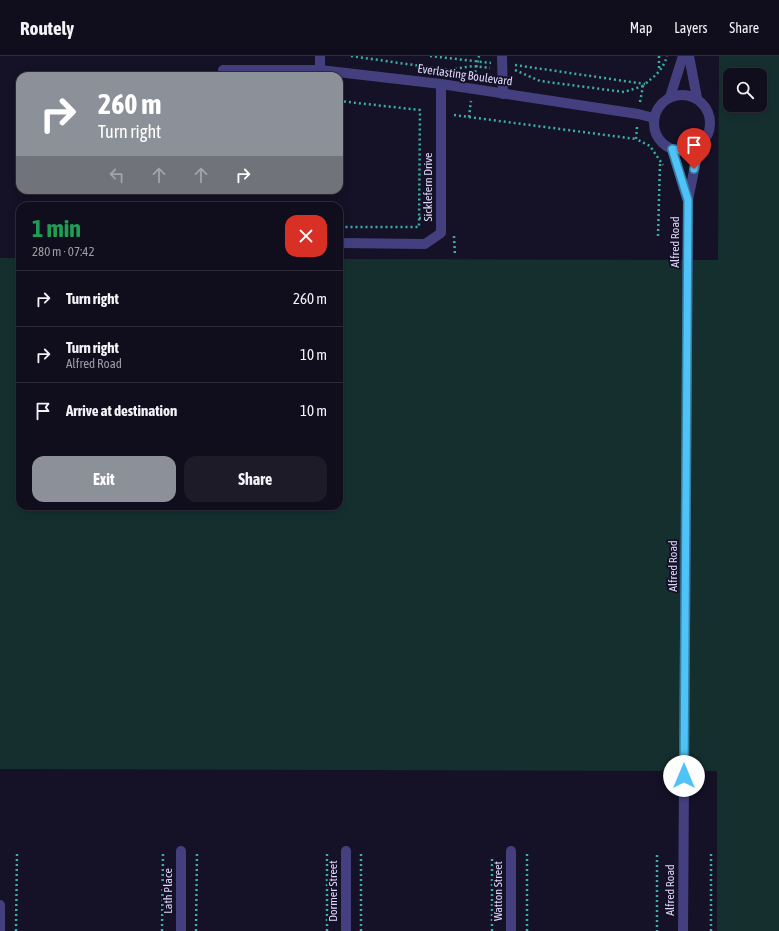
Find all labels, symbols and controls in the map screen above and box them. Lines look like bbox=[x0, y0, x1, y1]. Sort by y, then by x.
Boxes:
text: Routely bbox=[20, 17, 74, 39]
text: Map bbox=[630, 20, 652, 36]
text: Layers bbox=[674, 20, 707, 36]
text: Share bbox=[729, 20, 759, 36]
street label: Everlasting Boulevard bbox=[417, 61, 513, 89]
map controls bbox=[723, 68, 767, 112]
button: search bbox=[723, 68, 767, 112]
icon: right bbox=[32, 88, 84, 140]
text: 260 m bbox=[98, 88, 161, 120]
text: Turn right bbox=[98, 121, 161, 142]
pin bbox=[677, 128, 711, 169]
icon: arrive bbox=[683, 134, 705, 156]
street label: Sicklefern Drive bbox=[421, 152, 435, 222]
icon: left bbox=[106, 164, 128, 186]
icon: ahead bbox=[148, 164, 170, 186]
icon: ahead bbox=[190, 164, 212, 186]
icon: right bbox=[232, 164, 254, 186]
text: 1 min bbox=[32, 215, 81, 242]
button: close bbox=[285, 215, 327, 257]
street label: Alfred Road bbox=[668, 216, 682, 268]
text: 280 m · 07:42 bbox=[32, 244, 95, 259]
icon: right bbox=[32, 288, 54, 310]
text: Turn right bbox=[66, 290, 119, 307]
text: 260 m bbox=[293, 290, 327, 307]
text: Turn right bbox=[66, 339, 119, 356]
icon: right bbox=[32, 344, 54, 366]
text: 10 m bbox=[300, 346, 327, 363]
text: Alfred Road bbox=[66, 356, 122, 371]
icon: arrive bbox=[32, 400, 54, 422]
text: Arrive at destination bbox=[66, 402, 177, 419]
text: 10 m bbox=[300, 402, 327, 419]
button: Exit bbox=[32, 456, 176, 502]
button: Share bbox=[184, 456, 327, 502]
street label: Alfred Road bbox=[666, 540, 680, 592]
position arrow bbox=[663, 755, 705, 797]
street label: Dormer Street bbox=[326, 860, 340, 922]
street label: Watton Street bbox=[491, 860, 505, 921]
street label: Alfred Road bbox=[663, 864, 677, 916]
street label: Lath Place bbox=[161, 868, 175, 914]

